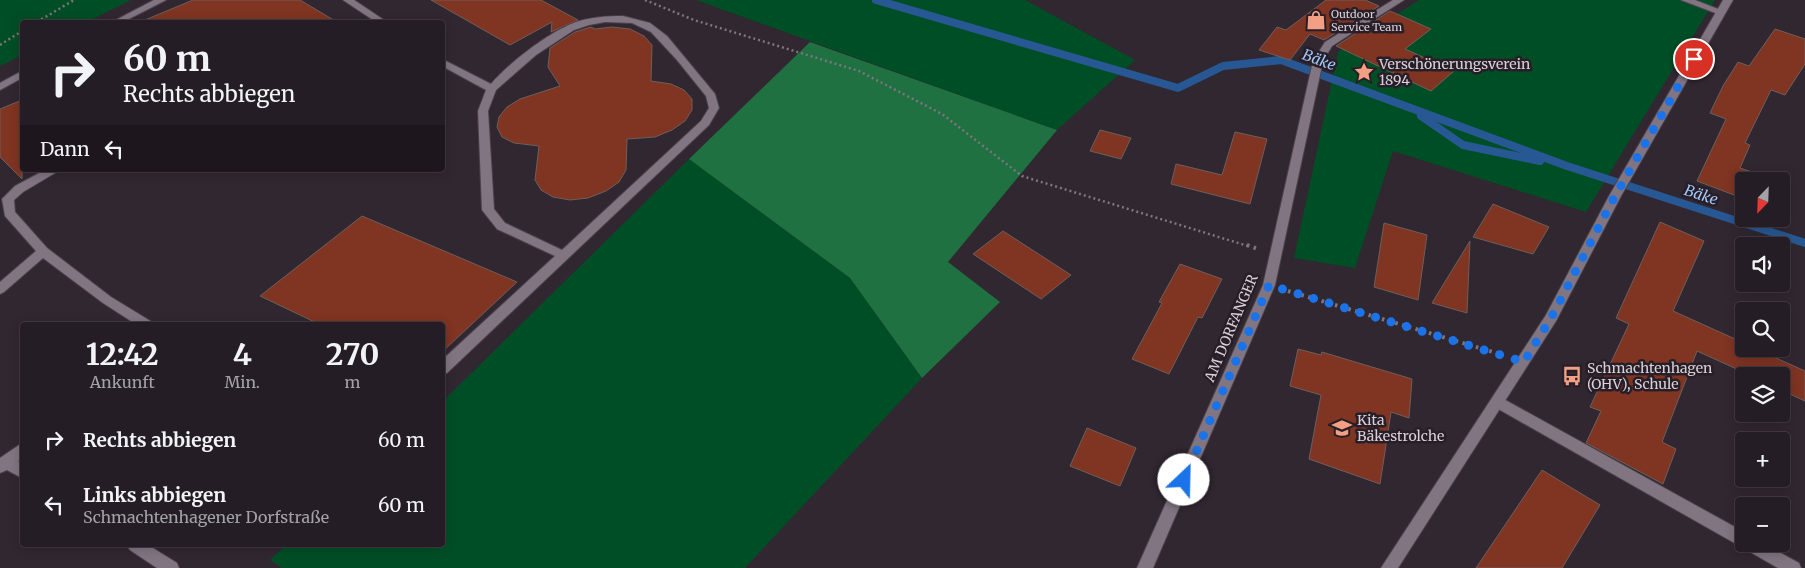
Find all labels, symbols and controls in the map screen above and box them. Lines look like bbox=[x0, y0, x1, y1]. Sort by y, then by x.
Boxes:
place label: Outdoor Service Team bbox=[1331, 7, 1402, 34]
shop icon: Outdoor Service Team bbox=[1305, 9, 1327, 31]
text: 60 m bbox=[123, 37, 211, 81]
pin bbox=[1673, 38, 1715, 80]
icon: right bbox=[40, 40, 105, 105]
water label: Bäke bbox=[1300, 45, 1339, 74]
icon: arrive bbox=[1680, 45, 1708, 73]
place label: Verschönerungsverein 1894 bbox=[1378, 55, 1530, 89]
place icon: Verschönerungsverein 1894 bbox=[1353, 61, 1375, 83]
text: Rechts abbiegen bbox=[123, 80, 295, 108]
icon: left bbox=[100, 135, 128, 163]
text: Dann bbox=[40, 137, 90, 161]
north arrow bbox=[1735, 172, 1790, 228]
map controls bbox=[1735, 172, 1790, 552]
water label: Bäke bbox=[1682, 180, 1721, 209]
button: sound bbox=[1735, 237, 1790, 292]
street label: AM DORFANGER bbox=[1200, 271, 1262, 385]
button: search bbox=[1735, 302, 1790, 357]
text: 12:42 bbox=[86, 335, 159, 373]
text: 4 bbox=[233, 335, 252, 373]
text: 270 bbox=[326, 335, 379, 373]
place label: Schmachtenhagen (OHV), Schule bbox=[1587, 359, 1712, 393]
bus stop icon: Schmachtenhagen (OHV), Schule bbox=[1561, 365, 1583, 387]
button: layers bbox=[1735, 367, 1790, 422]
text: Ankunft bbox=[90, 372, 155, 392]
text: Min. bbox=[224, 372, 260, 392]
text: m bbox=[345, 372, 360, 392]
place label: Kita Bäkestrolche bbox=[1357, 411, 1444, 445]
school or university icon: Kita Bäkestrolche bbox=[1331, 417, 1353, 439]
icon: right bbox=[40, 426, 68, 454]
text: Rechts abbiegen bbox=[83, 428, 236, 452]
text: 60 m bbox=[378, 428, 425, 452]
button: + bbox=[1735, 432, 1790, 487]
position arrow bbox=[1157, 453, 1209, 505]
text: Links abbiegen bbox=[83, 483, 226, 507]
icon: left bbox=[40, 491, 68, 519]
text: 60 m bbox=[378, 493, 425, 517]
button: − bbox=[1735, 497, 1790, 552]
text: Schmachtenhagener Dorfstraße bbox=[83, 507, 329, 527]

